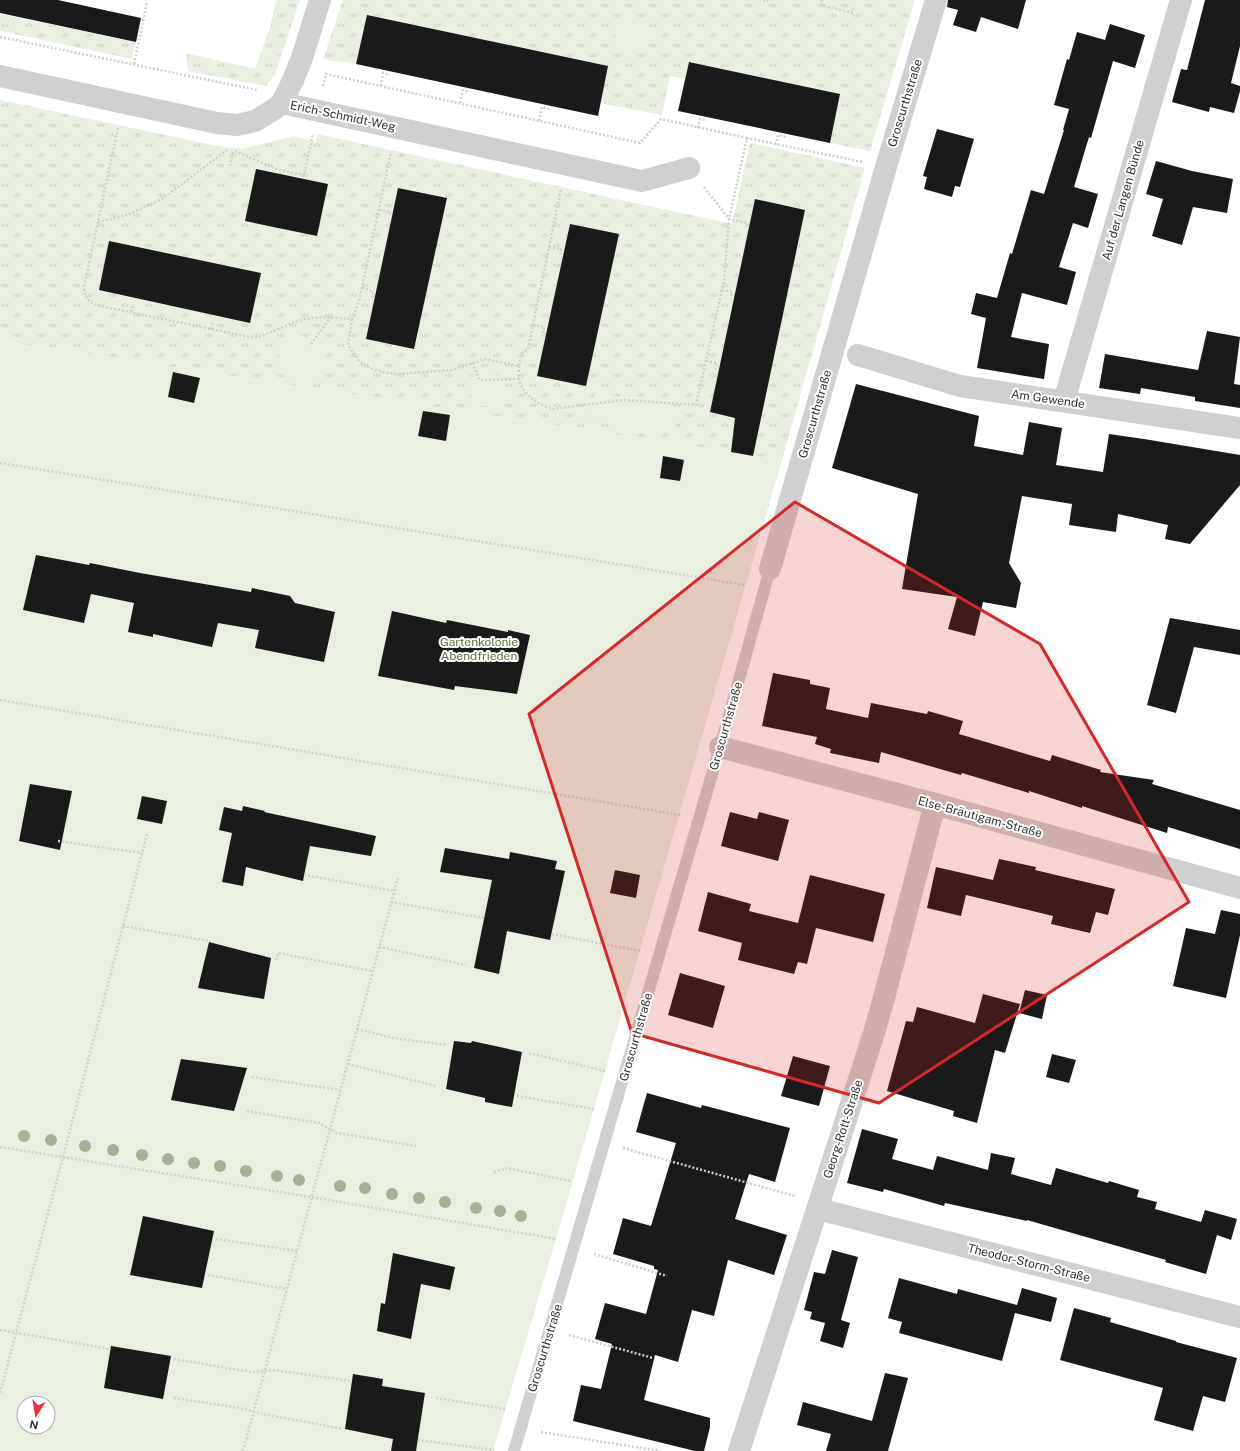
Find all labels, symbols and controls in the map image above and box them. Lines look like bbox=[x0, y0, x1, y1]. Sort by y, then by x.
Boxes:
street label: Groscurthstraße bbox=[885, 57, 925, 149]
street label: Erich-Schmidt-Weg bbox=[289, 98, 397, 134]
street label: Auf der Langen Bünde bbox=[1099, 138, 1147, 262]
street label: Groscurthstraße bbox=[796, 368, 834, 460]
street label: Am Gewende bbox=[1010, 387, 1086, 411]
park label: Gartenkolonie Abendfrieden bbox=[440, 635, 518, 663]
street label: Groscurthstraße bbox=[707, 680, 745, 772]
street label: Else-Bräutigam-Straße bbox=[916, 794, 1044, 840]
street label: Groscurthstraße bbox=[617, 991, 655, 1083]
street label: Georg-Rott-Straße bbox=[820, 1078, 866, 1180]
street label: Theodor-Storm-Straße bbox=[966, 1241, 1092, 1285]
street label: Groscurthstraße bbox=[525, 1302, 565, 1394]
north arrow bbox=[16, 1395, 56, 1435]
text: N bbox=[28, 1418, 39, 1432]

